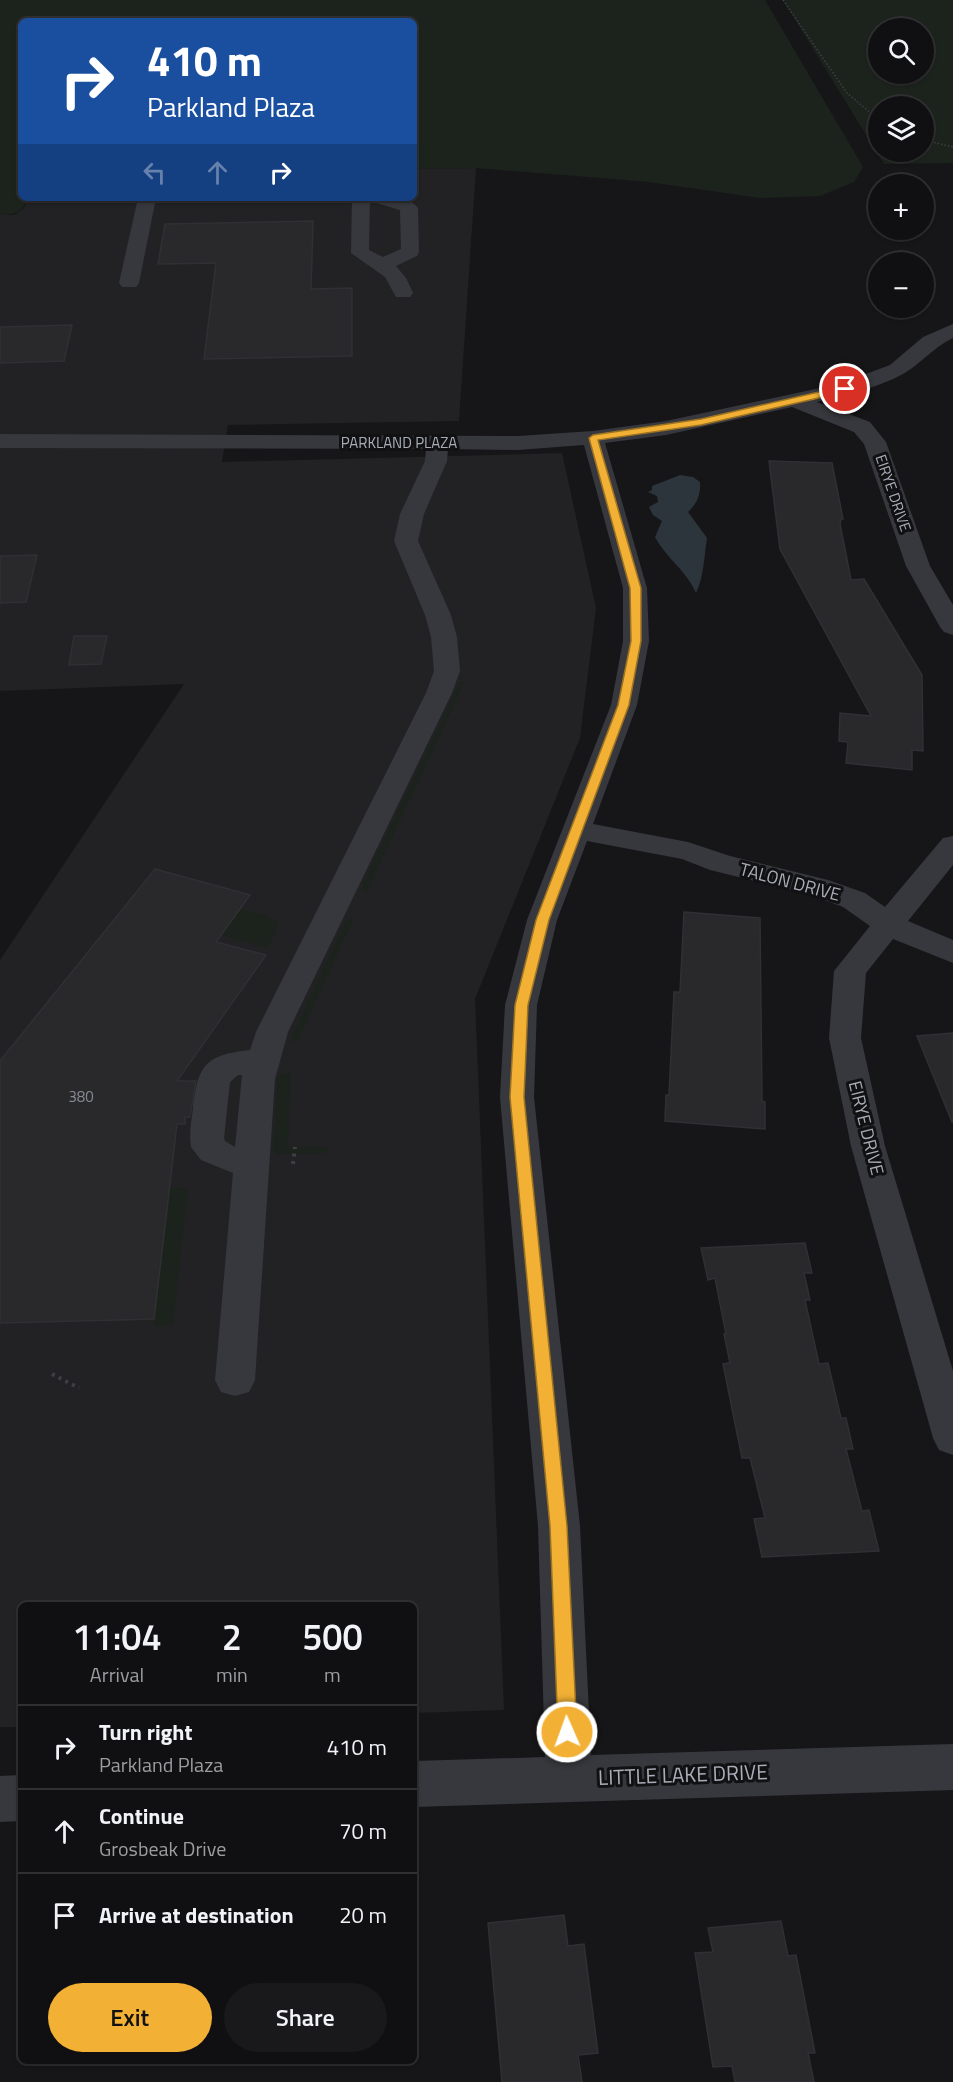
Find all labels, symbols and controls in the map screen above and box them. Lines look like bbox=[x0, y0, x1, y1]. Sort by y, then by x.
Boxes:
map controls bbox=[868, 18, 934, 318]
button: search bbox=[868, 18, 934, 84]
text: 410 m bbox=[147, 28, 262, 92]
icon: right bbox=[48, 42, 126, 120]
text: Parkland Plaza bbox=[147, 86, 315, 127]
button: layers bbox=[868, 96, 934, 162]
icon: left bbox=[138, 156, 171, 189]
icon: ahead bbox=[201, 156, 234, 189]
icon: right bbox=[264, 156, 297, 189]
button: + bbox=[868, 174, 934, 240]
button: − bbox=[868, 252, 934, 318]
pin bbox=[819, 363, 870, 414]
icon: arrive bbox=[828, 372, 861, 405]
street label: PARKLAND PLAZA bbox=[341, 431, 457, 454]
street label: EIRYE DRIVE bbox=[870, 451, 917, 535]
street label: TALON DRIVE bbox=[737, 855, 843, 908]
street label: EIRYE DRIVE bbox=[842, 1078, 891, 1178]
house number: 380 bbox=[68, 1085, 94, 1108]
text: 11:04 bbox=[72, 1609, 162, 1664]
text: 2 bbox=[222, 1609, 242, 1664]
text: 500 bbox=[302, 1609, 363, 1664]
text: Arrival bbox=[90, 1659, 144, 1690]
text: min bbox=[216, 1659, 248, 1690]
text: m bbox=[324, 1659, 341, 1690]
position arrow bbox=[535, 1700, 599, 1764]
text: Turn right bbox=[99, 1715, 193, 1749]
text: 410 m bbox=[327, 1730, 387, 1764]
icon: right bbox=[48, 1731, 81, 1764]
text: Parkland Plaza bbox=[99, 1749, 223, 1780]
street label: LITTLE LAKE DRIVE bbox=[598, 1755, 768, 1793]
text: Continue bbox=[99, 1799, 184, 1833]
text: 70 m bbox=[339, 1814, 387, 1848]
icon: ahead bbox=[48, 1815, 81, 1848]
text: Grosbeak Drive bbox=[99, 1833, 226, 1864]
text: Arrive at destination bbox=[99, 1898, 294, 1932]
text: 20 m bbox=[339, 1898, 387, 1932]
icon: arrive bbox=[48, 1899, 81, 1932]
button: Exit bbox=[48, 1983, 212, 2052]
button: Share bbox=[224, 1983, 387, 2052]

